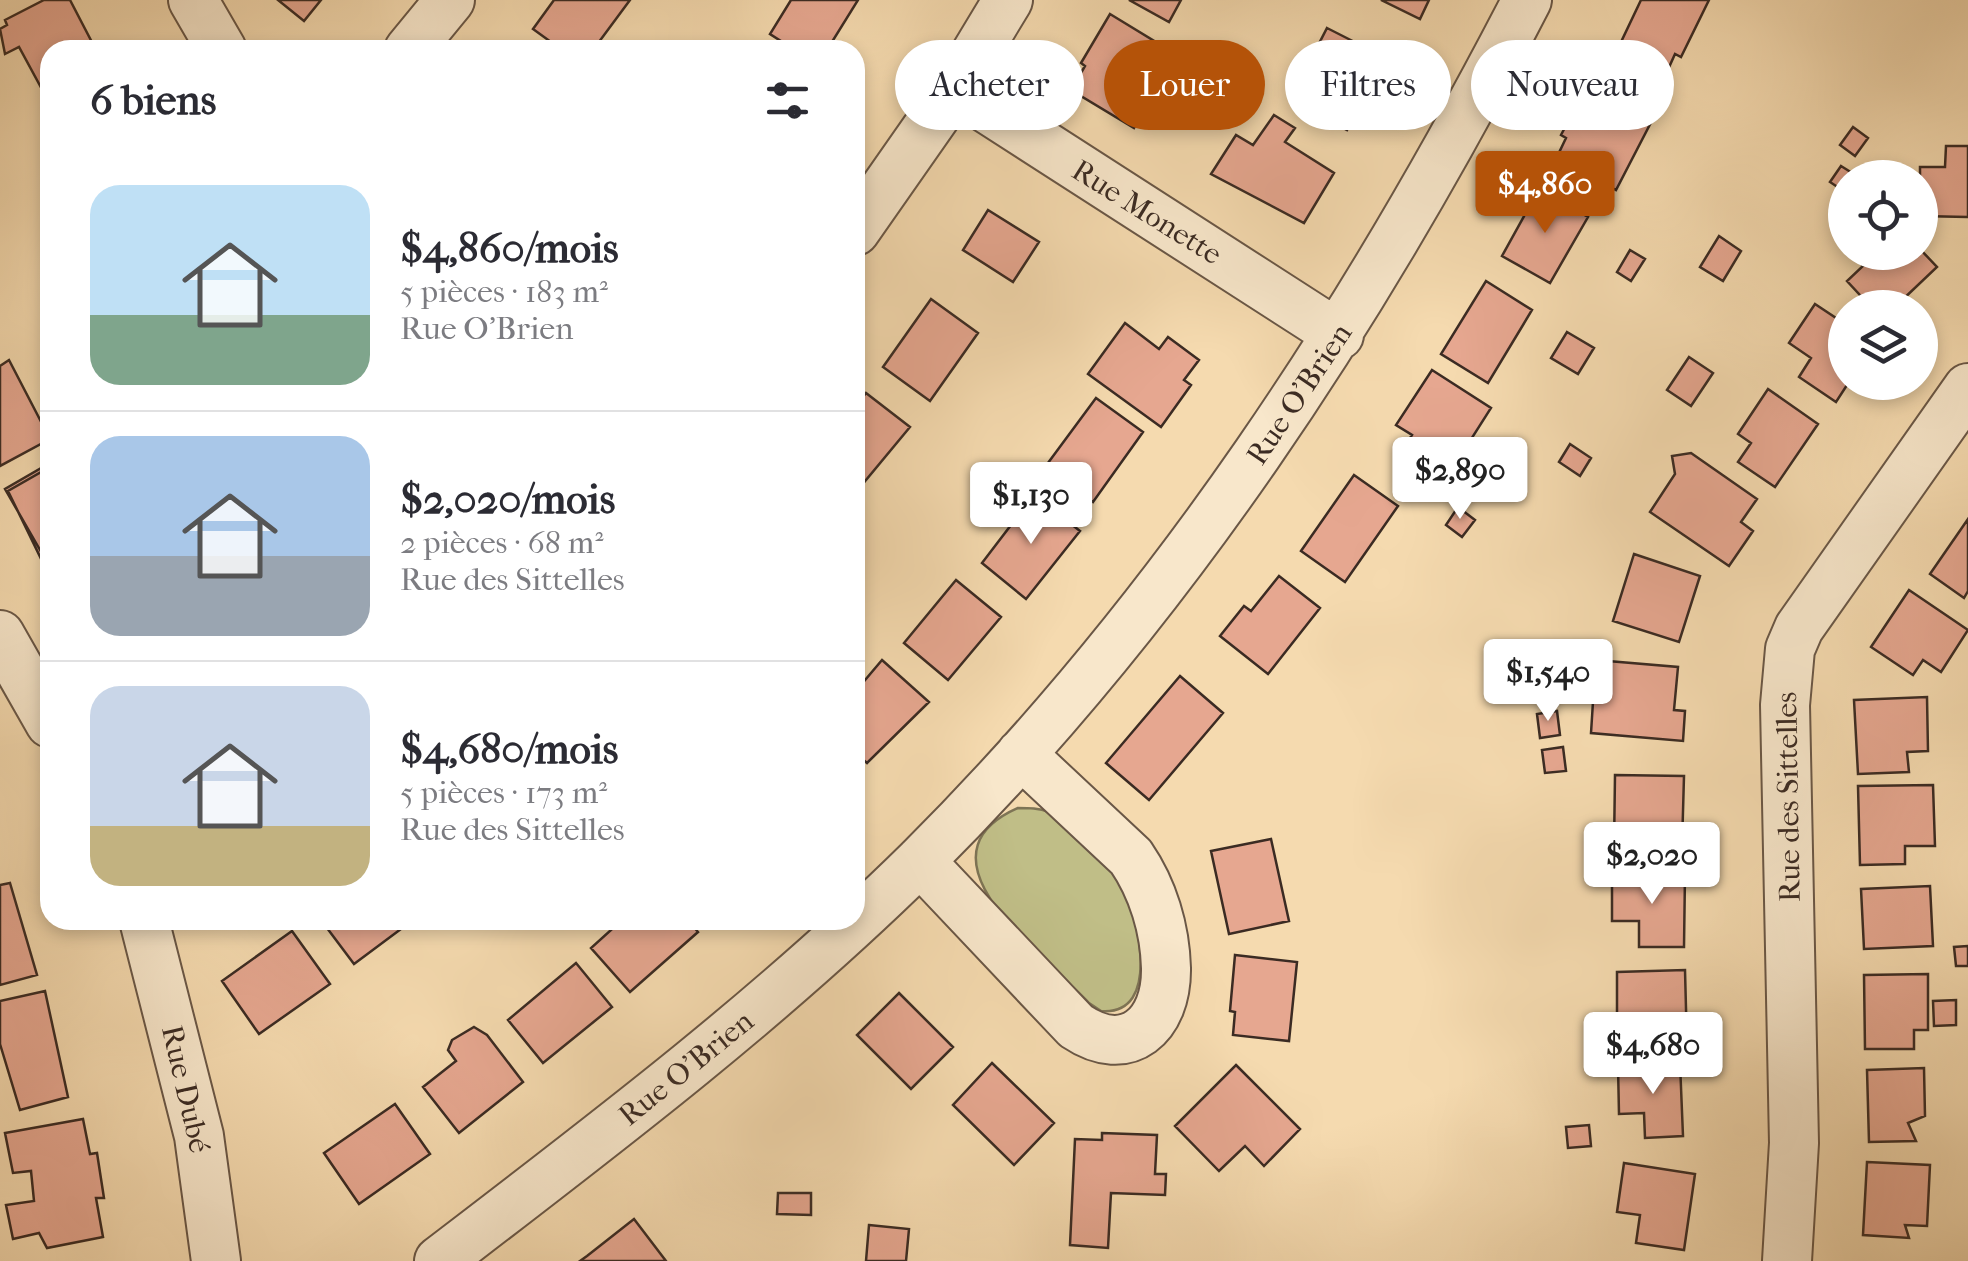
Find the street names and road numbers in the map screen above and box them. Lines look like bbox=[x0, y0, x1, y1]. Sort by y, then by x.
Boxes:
street label: Rue Monette bbox=[1065, 153, 1228, 272]
street label: Rue O'Brien bbox=[1239, 317, 1360, 472]
street label: Rue des Sittelles bbox=[1769, 691, 1808, 903]
street label: Rue O'Brien bbox=[612, 1003, 761, 1133]
street label: Rue Dubé bbox=[154, 1022, 217, 1156]

